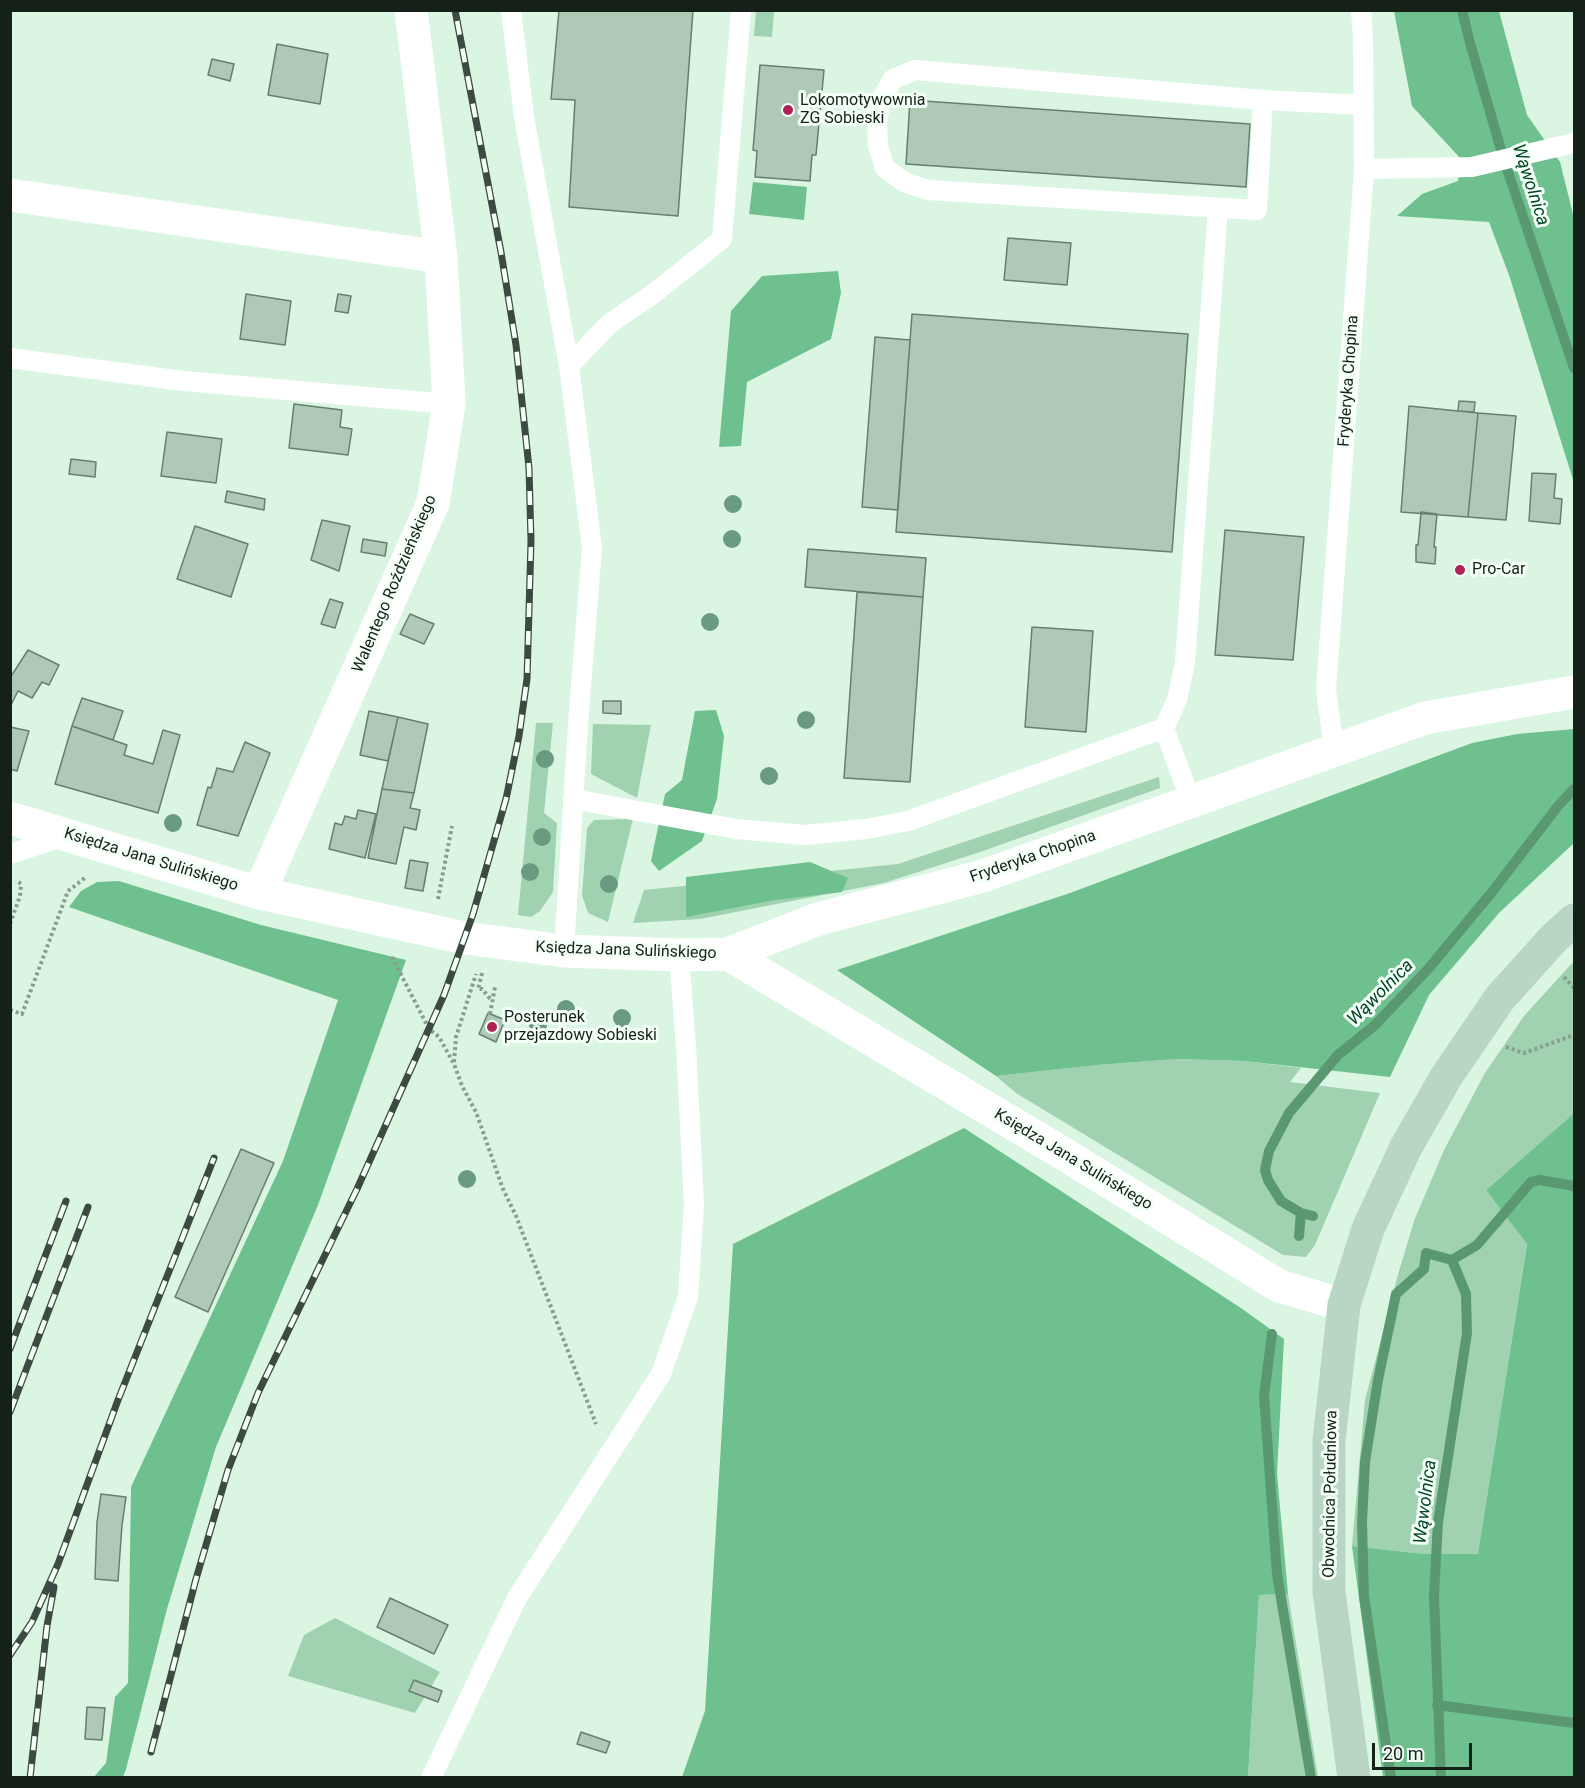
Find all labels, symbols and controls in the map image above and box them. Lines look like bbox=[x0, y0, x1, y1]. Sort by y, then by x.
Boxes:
place label: Lokomotywownia ZG Sobieski bbox=[800, 91, 926, 129]
marker: Lokomotywownia ZG Sobieski bbox=[781, 103, 795, 117]
water label: Wąwolnica bbox=[1507, 141, 1553, 229]
street label: Fryderyka Chopina bbox=[1335, 315, 1363, 447]
street label: Walentego Roździeńskiego bbox=[349, 492, 441, 676]
place label: Pro-Car bbox=[1472, 560, 1525, 580]
marker: Pro-Car bbox=[1453, 563, 1467, 577]
street label: Księdza Jana Sulińskiego bbox=[62, 824, 240, 896]
street label: Fryderyka Chopina bbox=[968, 826, 1098, 888]
street label: Księdza Jana Sulińskiego bbox=[535, 938, 717, 964]
water label: Wąwolnica bbox=[1343, 955, 1419, 1031]
place label: Posterunek przejazdowy Sobieski bbox=[504, 1008, 657, 1046]
marker: Posterunek przejazdowy Sobieski bbox=[485, 1020, 499, 1034]
street label: Księdza Jana Sulińskiego bbox=[990, 1105, 1156, 1215]
street label: Obwodnica Południowa bbox=[1320, 1410, 1342, 1578]
water label: Wąwolnica bbox=[1410, 1459, 1442, 1545]
scale bar bbox=[1375, 1731, 1476, 1769]
text: 20 m bbox=[1383, 1743, 1423, 1764]

